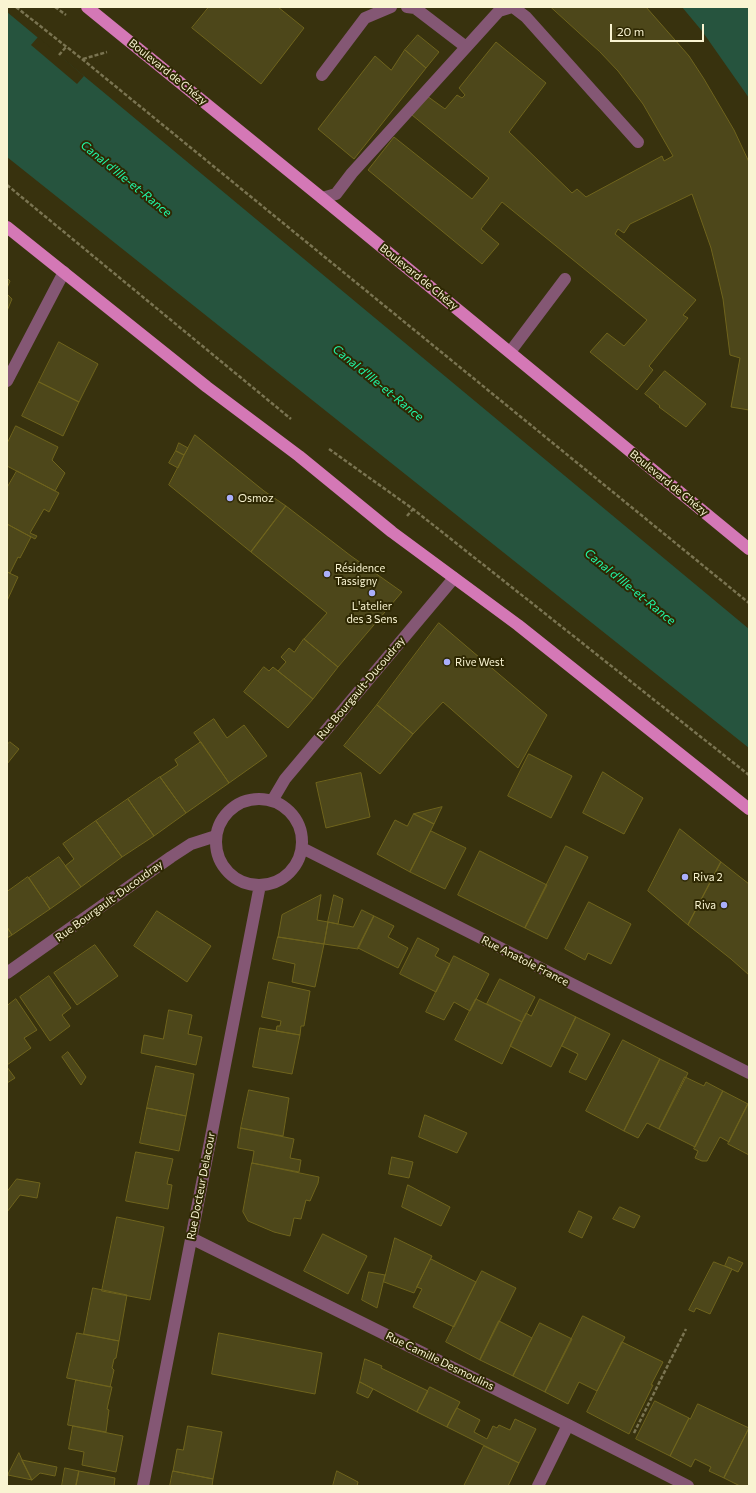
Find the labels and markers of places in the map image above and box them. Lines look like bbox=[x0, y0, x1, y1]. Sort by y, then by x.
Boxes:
place label: Osmoz bbox=[238, 491, 274, 505]
marker: Osmoz bbox=[225, 493, 235, 503]
place label: Résidence Tassigny bbox=[335, 561, 385, 587]
marker: Résidence Tassigny bbox=[322, 569, 332, 579]
marker: L'atelier des 3 Sens bbox=[367, 588, 377, 598]
place label: L'atelier des 3 Sens bbox=[346, 599, 398, 625]
place label: Rive West bbox=[455, 655, 504, 669]
marker: Rive West bbox=[442, 657, 452, 667]
place label: Riva 2 bbox=[693, 870, 723, 884]
marker: Riva 2 bbox=[680, 872, 690, 882]
place label: Riva bbox=[695, 898, 716, 912]
marker: Riva bbox=[719, 900, 729, 910]

